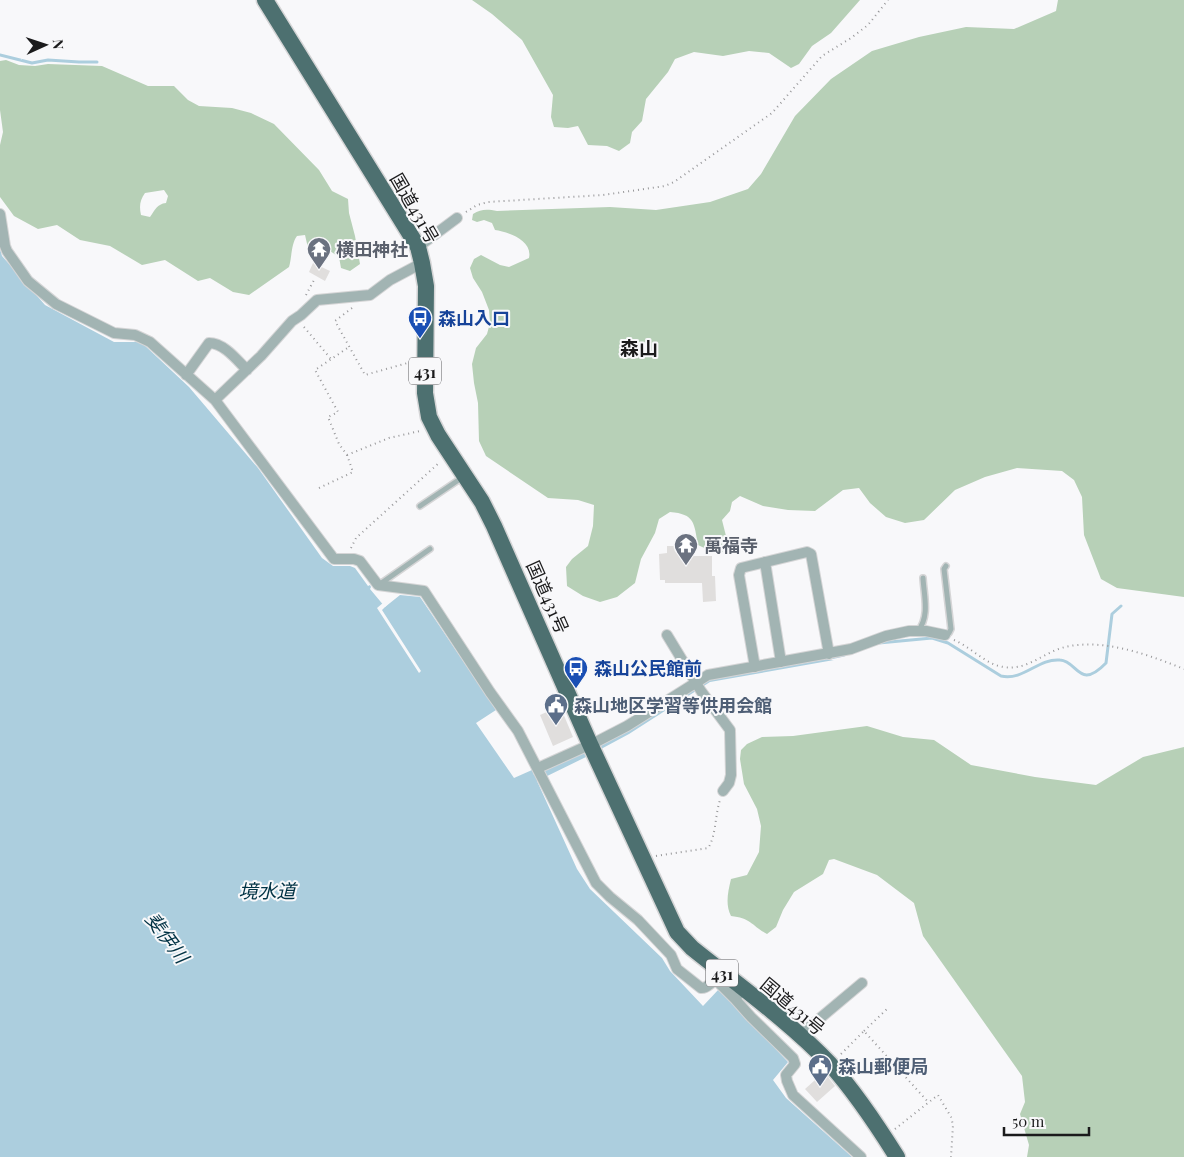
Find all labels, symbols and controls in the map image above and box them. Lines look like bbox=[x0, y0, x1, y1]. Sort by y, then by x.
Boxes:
north arrow bbox=[20, 20, 70, 70]
text: N bbox=[49, 39, 68, 50]
street label: 国道431号 bbox=[385, 169, 445, 247]
temple icon: 横田神社 bbox=[306, 236, 332, 270]
place label: 横田神社 bbox=[336, 237, 408, 261]
bus stop icon: 森山入口 bbox=[407, 305, 433, 339]
place label: 森山入口 bbox=[438, 306, 510, 330]
district label: 森山 bbox=[620, 334, 658, 360]
road number: 431 bbox=[409, 358, 441, 384]
temple icon: 萬福寺 bbox=[673, 532, 699, 566]
place label: 萬福寺 bbox=[704, 533, 758, 557]
street label: 国道431号 bbox=[521, 557, 575, 637]
bus stop icon: 森山公民館前 bbox=[563, 655, 589, 689]
place label: 森山公民館前 bbox=[594, 656, 702, 680]
public building icon: 森山地区学習等供用会館 bbox=[543, 692, 569, 726]
place label: 森山地区学習等供用会館 bbox=[574, 693, 772, 717]
water label: 境水道 bbox=[238, 877, 298, 903]
water label: 斐伊川 bbox=[140, 906, 197, 969]
road number: 431 bbox=[706, 960, 738, 986]
street label: 国道431号 bbox=[756, 972, 830, 1040]
public building icon: 森山郵便局 bbox=[807, 1053, 833, 1087]
place label: 森山郵便局 bbox=[838, 1054, 928, 1078]
scale bar bbox=[1004, 1104, 1089, 1136]
text: 50 m bbox=[1012, 1111, 1045, 1131]

